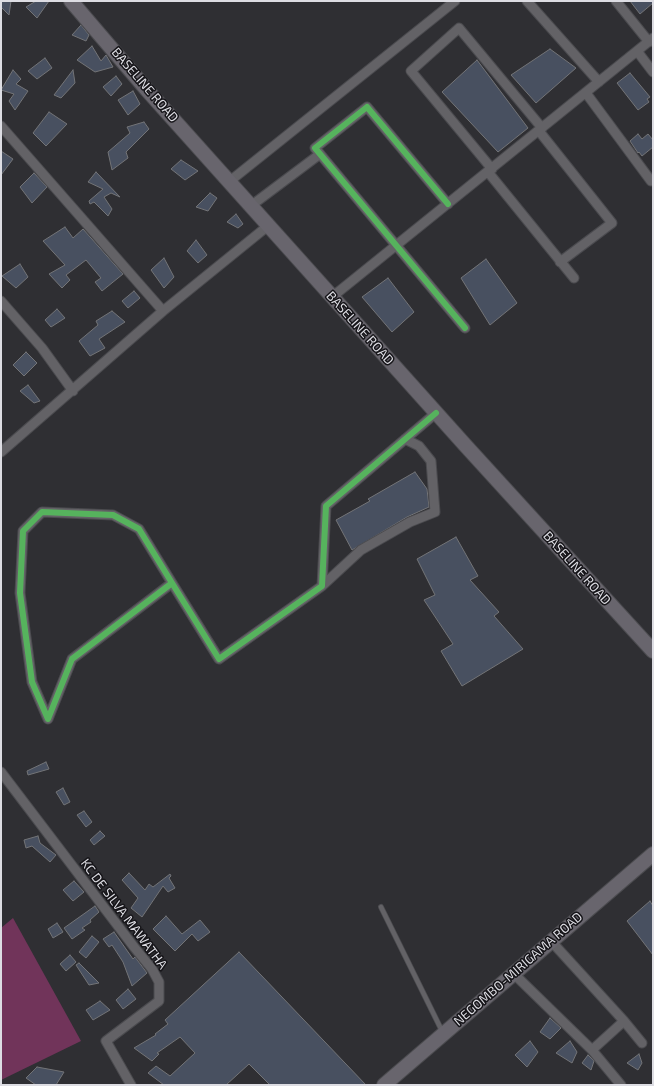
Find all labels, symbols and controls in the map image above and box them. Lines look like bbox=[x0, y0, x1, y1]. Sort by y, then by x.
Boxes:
street label: BASELINE ROAD bbox=[108, 45, 182, 125]
street label: BASELINE ROAD bbox=[323, 288, 397, 368]
street label: BASELINE ROAD bbox=[540, 528, 614, 608]
street label: KC DE SILVA MAWATHA bbox=[77, 856, 171, 972]
street label: NEGOMBO-MIRIGAMA ROAD bbox=[450, 909, 586, 1029]

